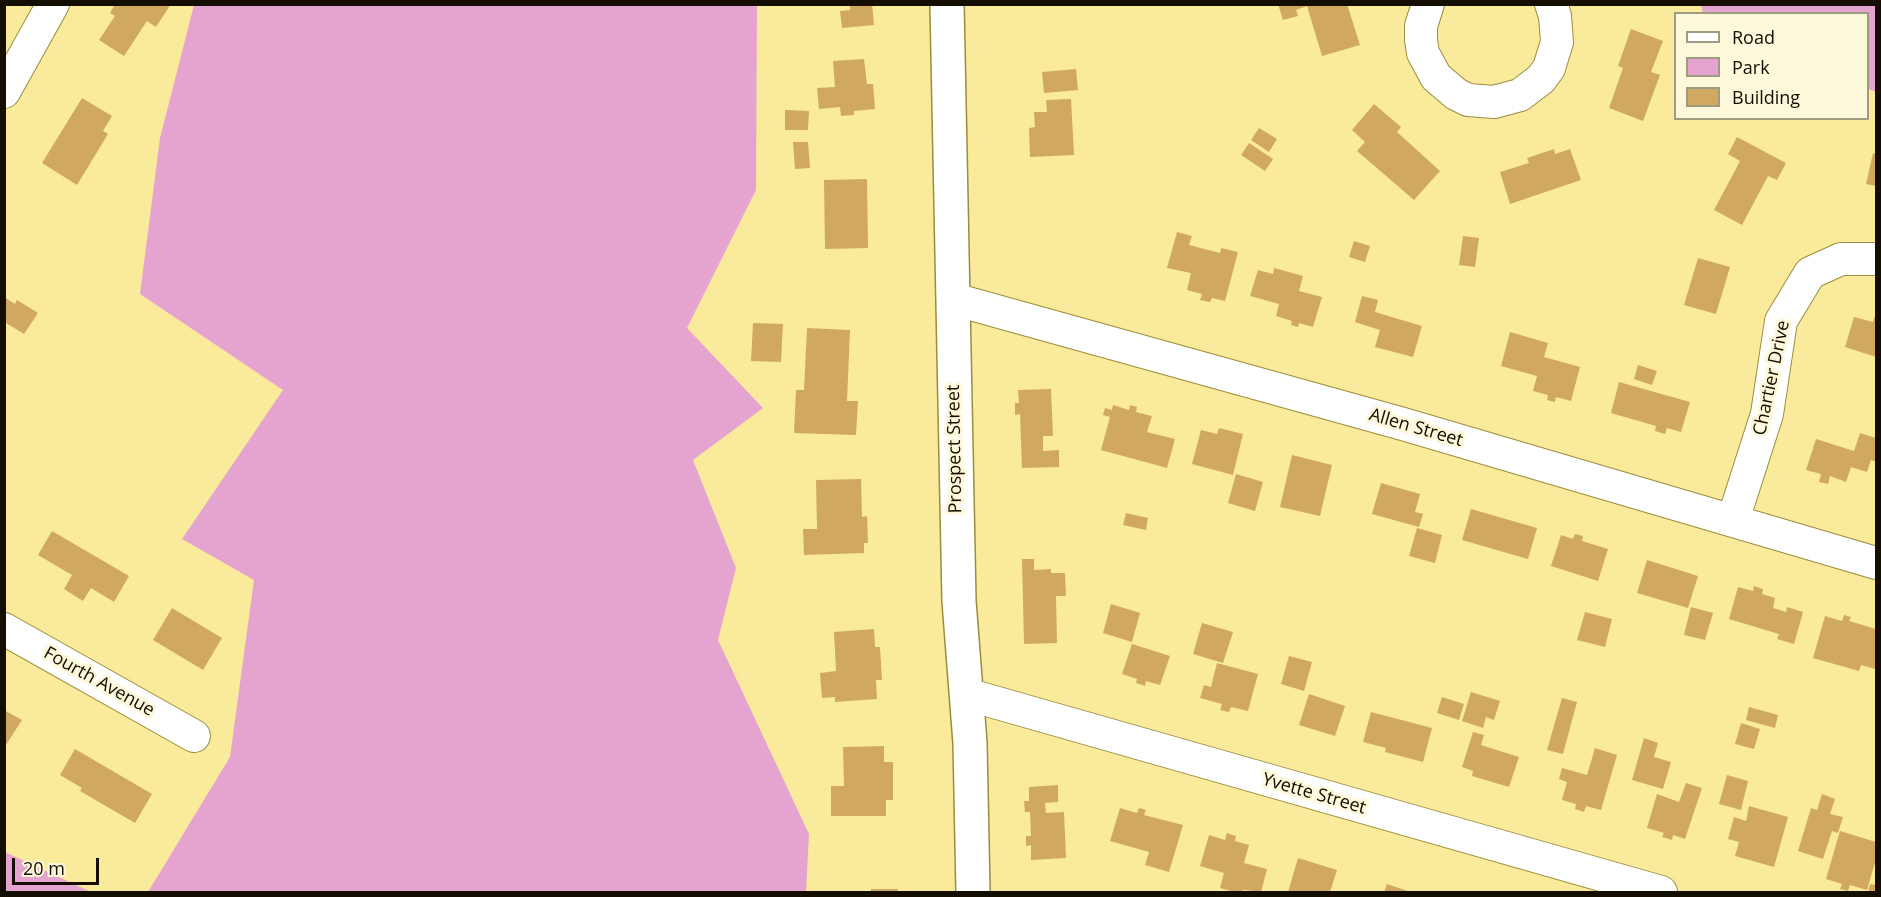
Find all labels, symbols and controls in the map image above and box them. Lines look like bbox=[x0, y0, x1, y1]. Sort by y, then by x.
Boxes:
legend bbox=[1674, 12, 1869, 120]
text: Road bbox=[1732, 25, 1775, 49]
text: Park bbox=[1732, 55, 1770, 79]
text: Building bbox=[1732, 85, 1800, 109]
street label: Chartier Drive bbox=[1749, 319, 1795, 437]
street label: Prospect Street bbox=[943, 384, 967, 514]
street label: Allen Street bbox=[1367, 404, 1465, 452]
street label: Fourth Avenue bbox=[40, 643, 158, 721]
street label: Yvette Street bbox=[1260, 769, 1368, 819]
scale bar bbox=[15, 846, 102, 884]
text: 20 m bbox=[23, 856, 65, 880]

